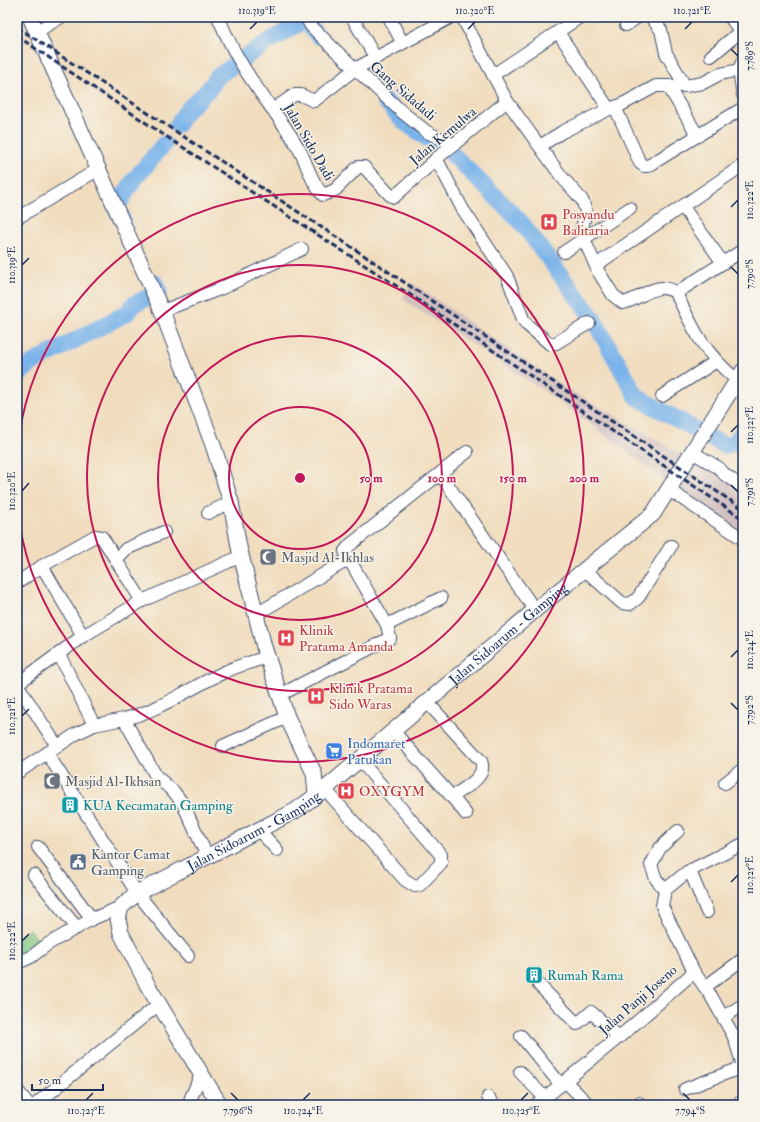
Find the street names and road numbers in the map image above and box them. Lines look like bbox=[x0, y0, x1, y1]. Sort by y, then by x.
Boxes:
street label: Gang Sidadadi bbox=[367, 58, 440, 124]
street label: Jalan Sido Dadi bbox=[280, 99, 338, 184]
street label: Jalan Kemulwa bbox=[405, 103, 480, 169]
street label: Jalan Sidoarum - Gamping bbox=[445, 578, 572, 689]
street label: Jalan Sidoarum - Gamping bbox=[183, 786, 325, 874]
street label: Jalan Panji Joseno bbox=[595, 961, 681, 1039]

